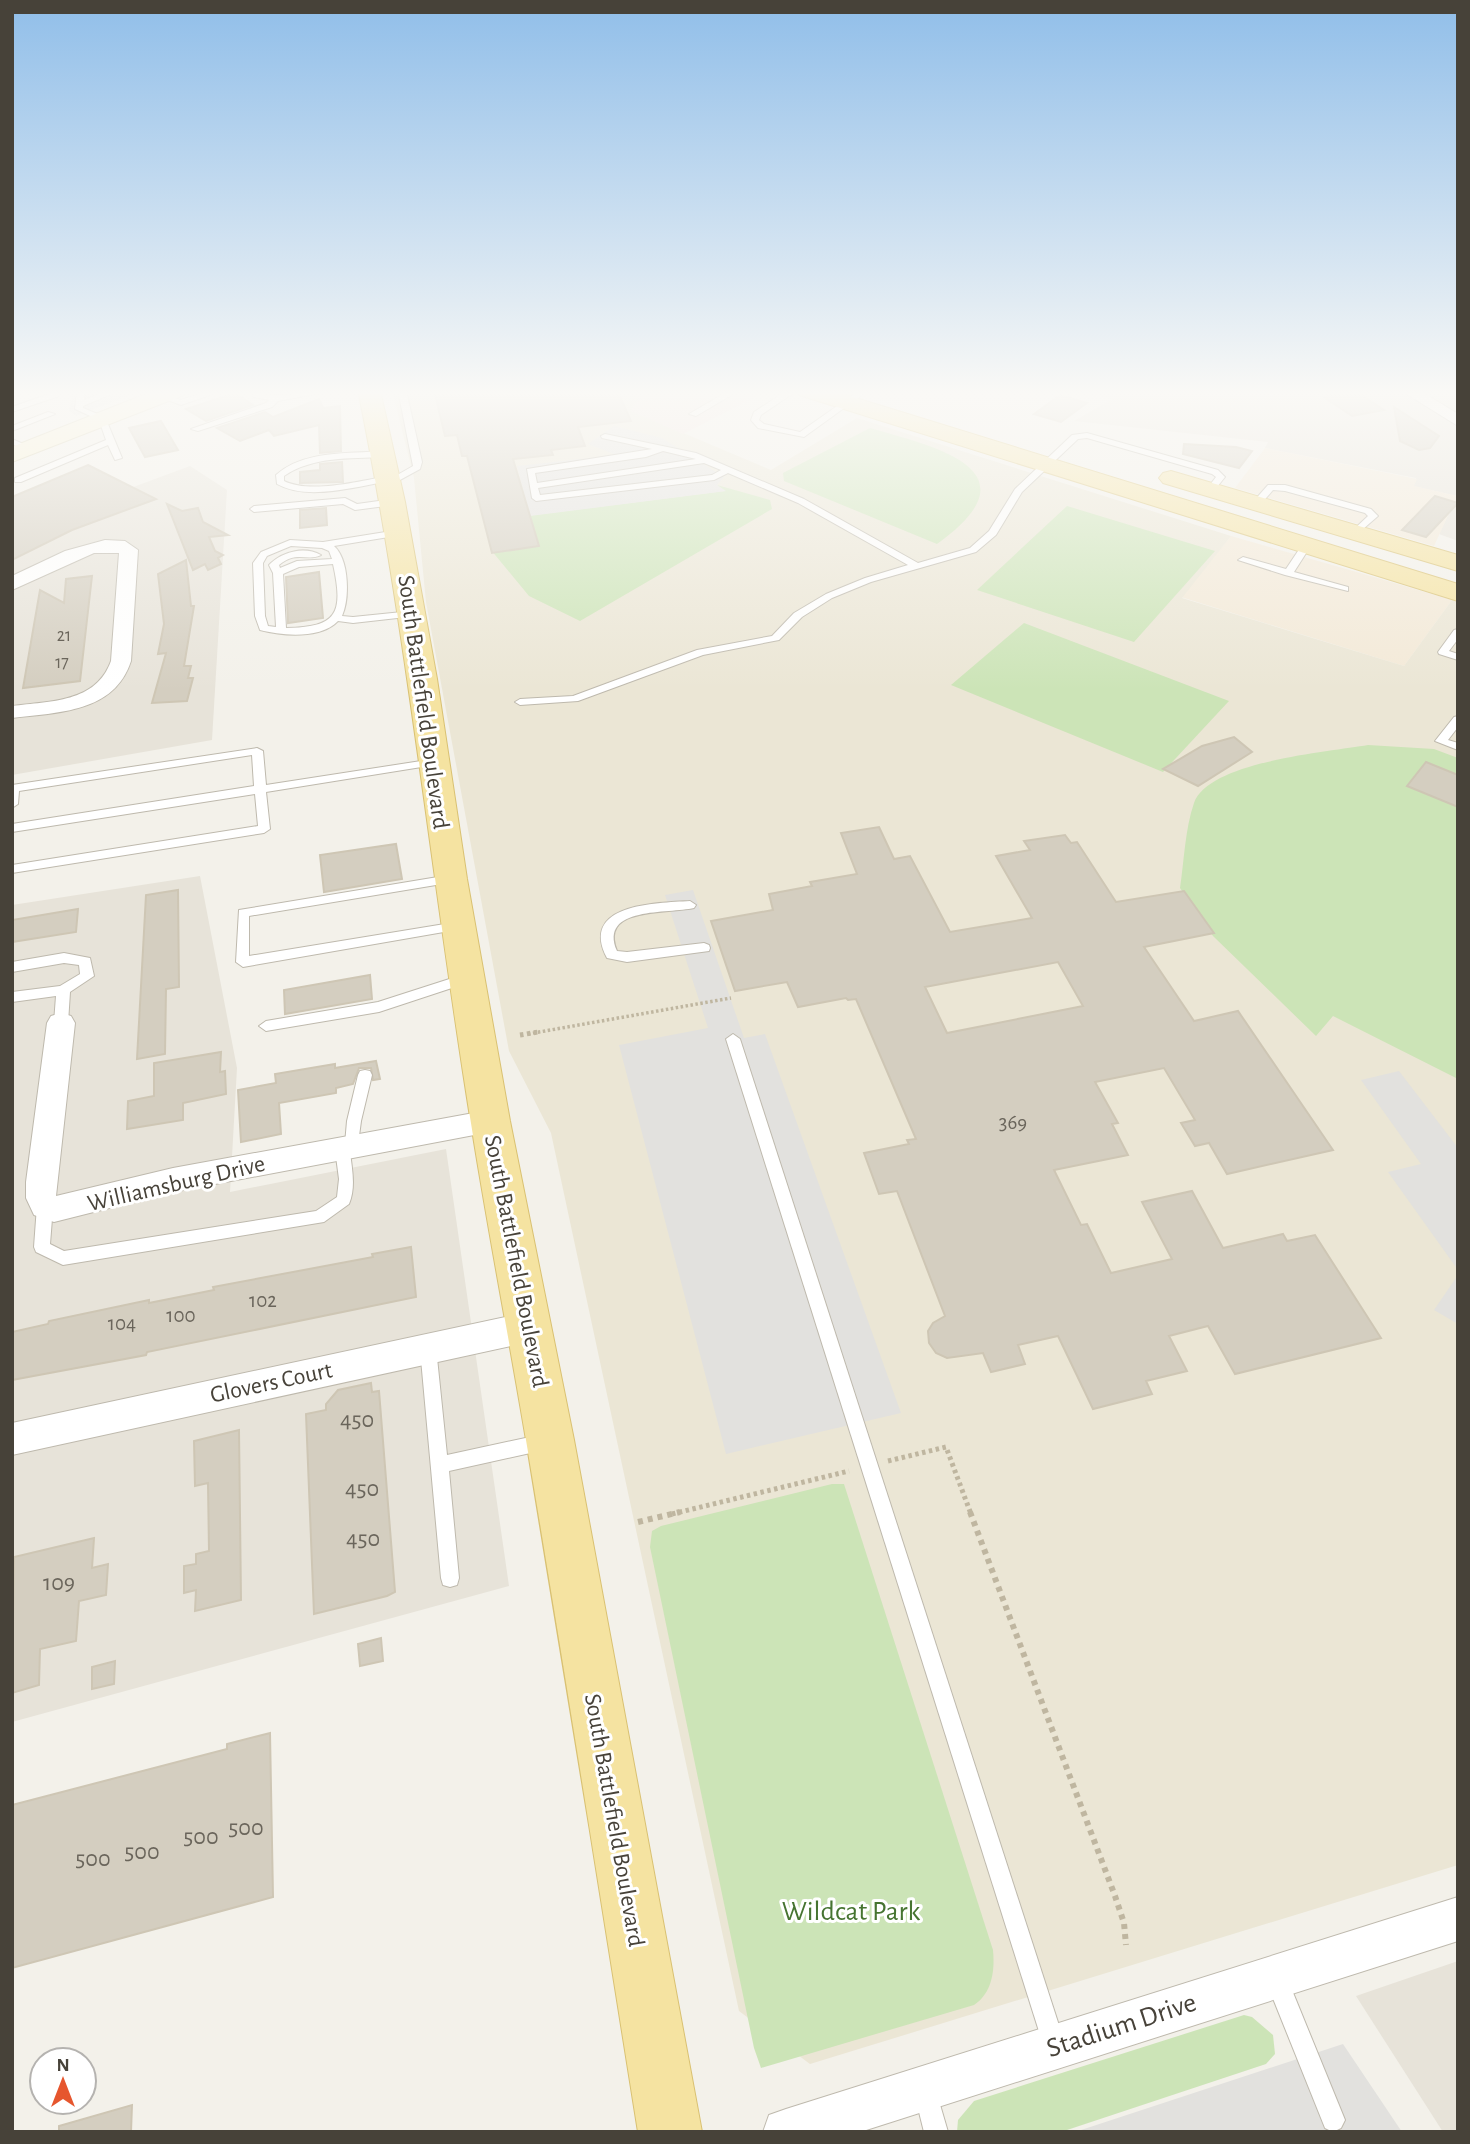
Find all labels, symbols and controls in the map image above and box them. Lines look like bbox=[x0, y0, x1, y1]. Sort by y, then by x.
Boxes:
street label: South Battlefield Boulevard bbox=[393, 574, 453, 831]
house number: 21 bbox=[57, 627, 71, 645]
house number: 17 bbox=[55, 654, 69, 672]
house number: 369 bbox=[999, 1112, 1027, 1133]
street label: South Battlefield Boulevard bbox=[480, 1133, 552, 1389]
street label: Williamsburg Drive bbox=[85, 1152, 267, 1216]
house number: 102 bbox=[249, 1290, 277, 1311]
house number: 100 bbox=[166, 1305, 196, 1326]
house number: 104 bbox=[108, 1313, 136, 1334]
street label: Glovers Court bbox=[208, 1358, 335, 1408]
house number: 450 bbox=[340, 1408, 374, 1432]
house number: 450 bbox=[345, 1477, 379, 1501]
house number: 450 bbox=[346, 1527, 380, 1551]
house number: 109 bbox=[43, 1571, 75, 1595]
street label: South Battlefield Boulevard bbox=[580, 1692, 648, 1949]
house number: 500 bbox=[228, 1816, 264, 1840]
house number: 500 bbox=[183, 1825, 219, 1849]
house number: 500 bbox=[124, 1840, 160, 1864]
house number: 500 bbox=[75, 1847, 111, 1871]
park label: Wildcat Park bbox=[782, 1898, 920, 1926]
street label: Stadium Drive bbox=[1043, 1989, 1200, 2063]
north arrow bbox=[28, 2046, 98, 2116]
text: N bbox=[56, 2056, 70, 2075]

